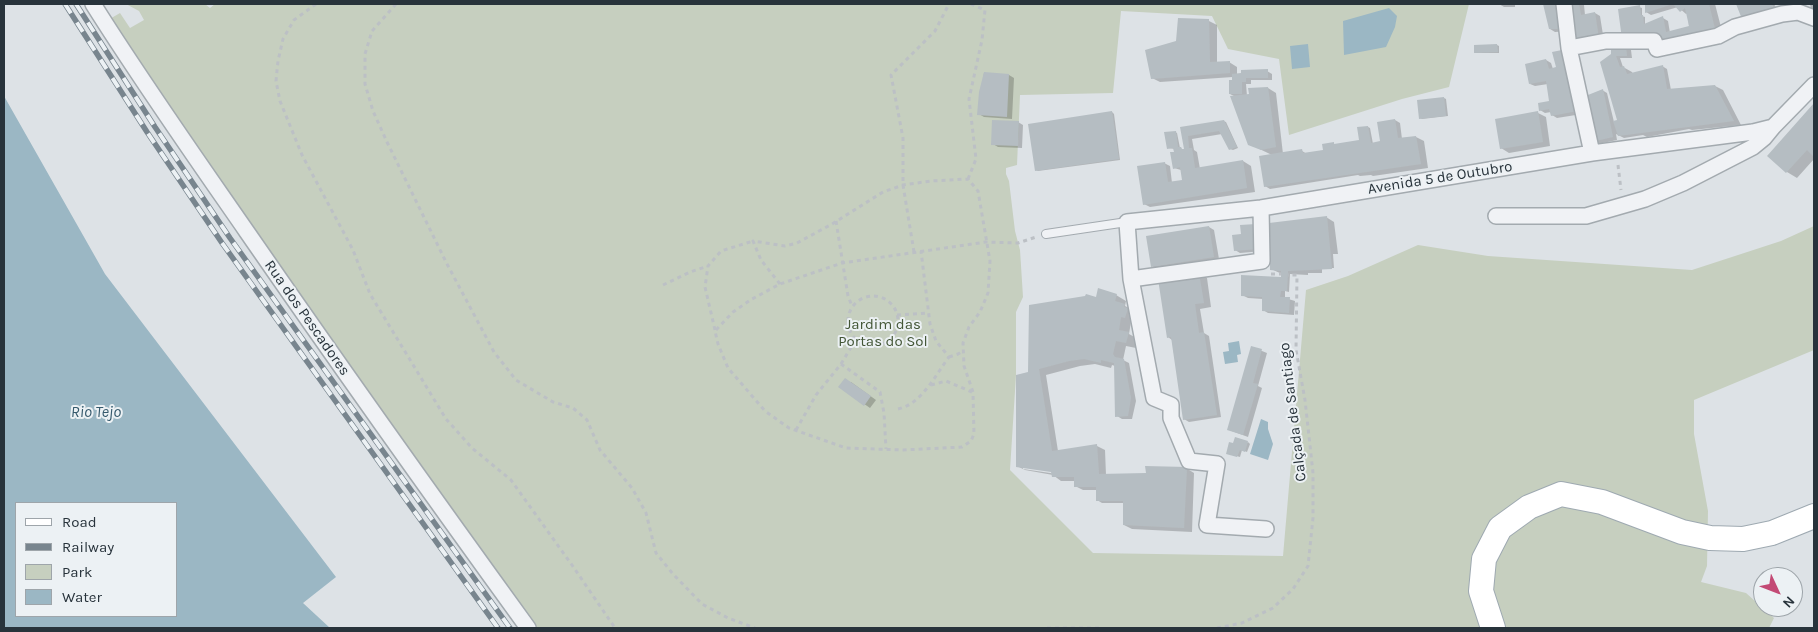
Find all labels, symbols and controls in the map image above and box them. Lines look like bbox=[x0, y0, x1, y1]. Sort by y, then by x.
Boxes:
street label: Avenida 5 de Outubro bbox=[1367, 158, 1513, 198]
street label: Rua dos Pescadores bbox=[260, 257, 354, 379]
park label: Jardim das Portas do Sol bbox=[838, 316, 928, 351]
street label: Calçada de Santiago bbox=[1276, 341, 1310, 483]
water label: Rio Tejo bbox=[71, 402, 121, 422]
legend bbox=[15, 502, 178, 617]
text: Road bbox=[62, 513, 97, 531]
text: Railway bbox=[62, 538, 114, 556]
text: Park bbox=[62, 563, 92, 581]
north arrow bbox=[1753, 567, 1803, 617]
text: Water bbox=[62, 588, 102, 606]
text: N bbox=[1779, 592, 1798, 611]

